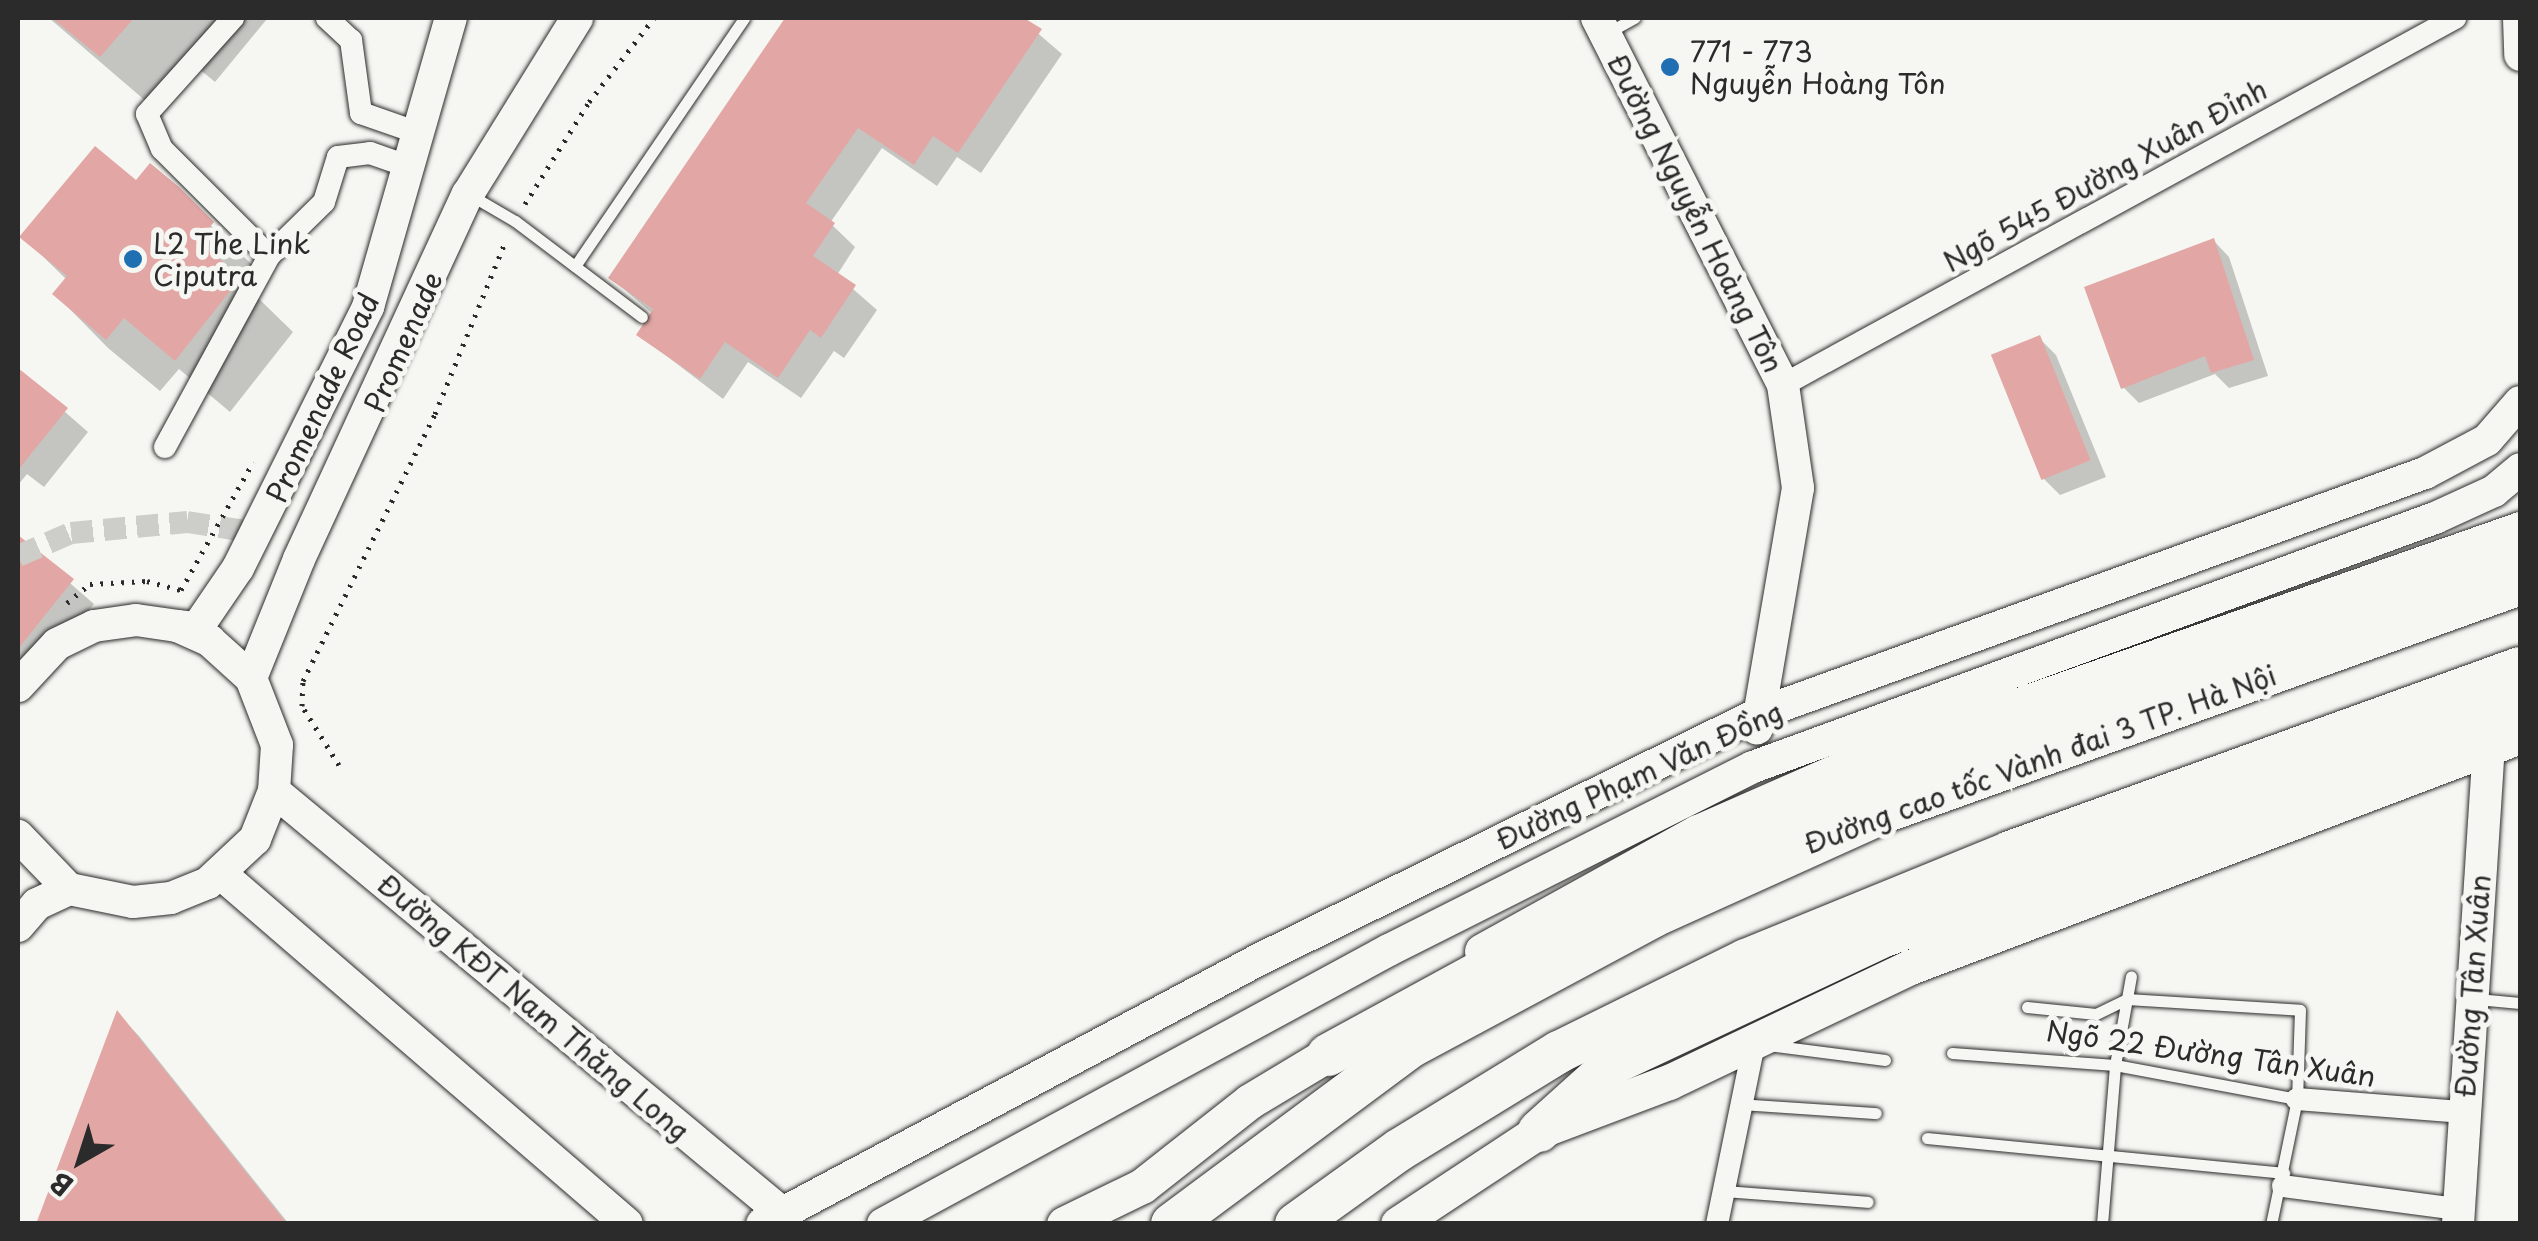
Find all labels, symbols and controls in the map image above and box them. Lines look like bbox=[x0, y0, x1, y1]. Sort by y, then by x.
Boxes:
place label: 771 - 773 Nguyễn Hoàng Tôn bbox=[1690, 34, 1947, 100]
street label: Đường Nguyễn Hoàng Tôn bbox=[1600, 47, 1792, 379]
marker: 771 - 773 Nguyễn Hoàng Tôn bbox=[1659, 56, 1681, 78]
street label: Ngõ 545 Đường Xuân Đỉnh bbox=[1937, 72, 2273, 278]
place label: L2 The Link Ciputra bbox=[153, 226, 315, 292]
marker: L2 The Link Ciputra bbox=[122, 248, 144, 270]
street label: Promenade bbox=[357, 266, 449, 418]
street label: Promenade Road bbox=[259, 288, 385, 508]
street label: Đường cao tốc Vành đai 3 TP. Hà Nội bbox=[1799, 657, 2281, 861]
street label: Đường Phạm Văn Đồng bbox=[1490, 694, 1788, 856]
street label: Đường KĐT Nam Thăng Long bbox=[371, 867, 697, 1147]
street label: Đường Tân Xuân bbox=[2447, 873, 2497, 1099]
street label: Ngõ 22 Đường Tân Xuân bbox=[2043, 1013, 2379, 1093]
north arrow bbox=[30, 1111, 130, 1211]
text: B bbox=[40, 1162, 82, 1207]

